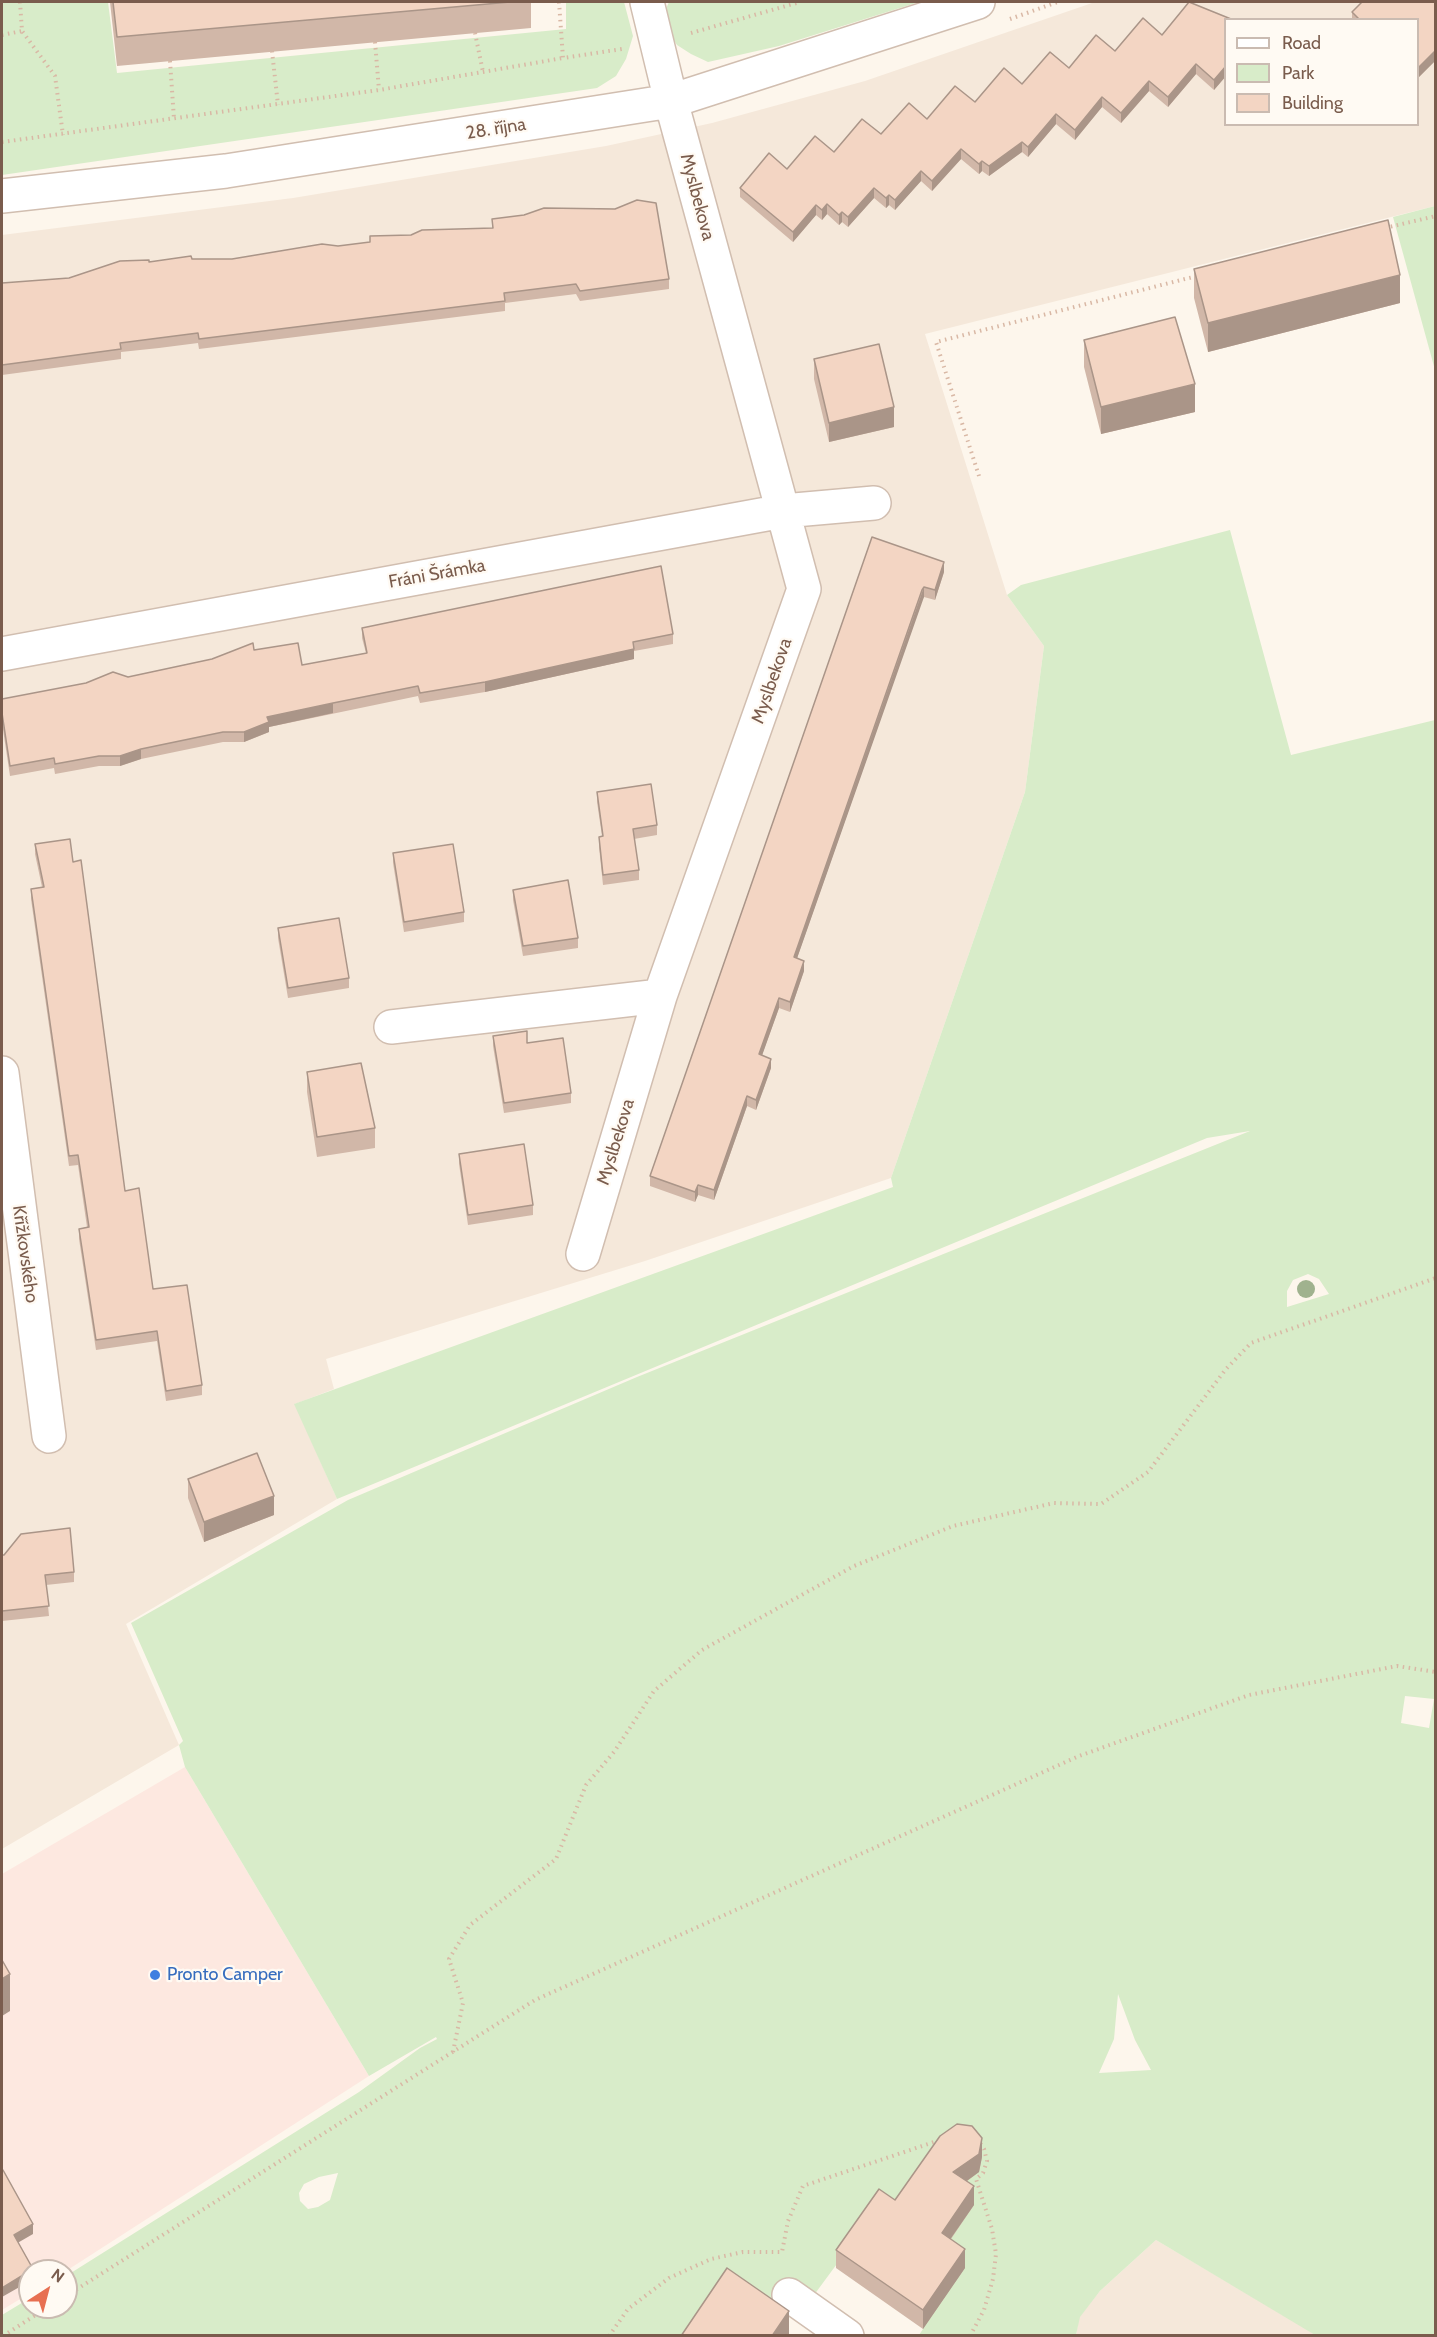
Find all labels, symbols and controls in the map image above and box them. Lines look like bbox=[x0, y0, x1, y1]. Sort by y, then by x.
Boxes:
legend bbox=[1224, 18, 1419, 126]
text: Road bbox=[1282, 32, 1321, 54]
text: Park bbox=[1282, 62, 1314, 84]
text: Building bbox=[1282, 92, 1343, 114]
street label: 28. října bbox=[465, 114, 527, 144]
street label: Myslbekova bbox=[675, 151, 719, 243]
street label: Fráni Šrámka bbox=[387, 555, 487, 593]
street label: Myslbekova bbox=[747, 635, 797, 727]
street label: Myslbekova bbox=[593, 1096, 639, 1188]
street label: Křížkovského bbox=[7, 1204, 43, 1304]
place label: Pronto Camper bbox=[167, 1964, 283, 1986]
marker: Pronto Camper bbox=[148, 1968, 162, 1982]
north arrow bbox=[18, 2259, 78, 2319]
text: N bbox=[48, 2265, 68, 2287]

